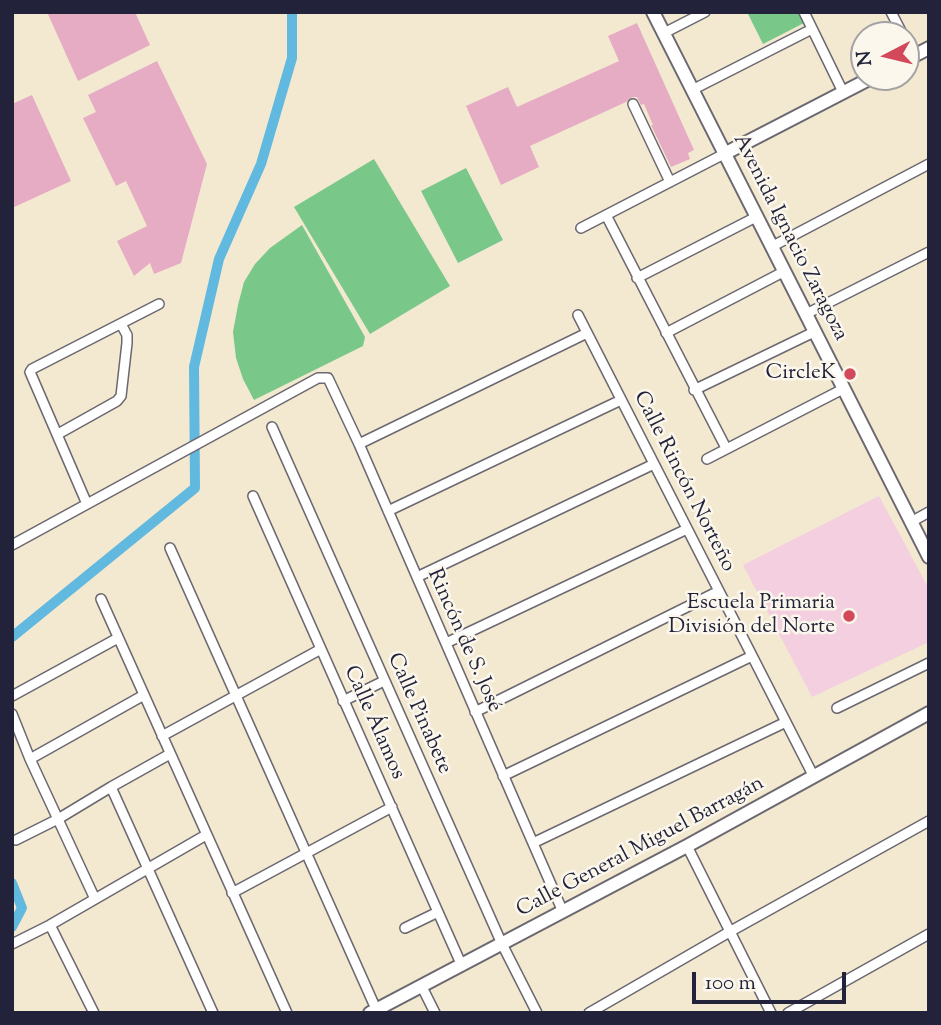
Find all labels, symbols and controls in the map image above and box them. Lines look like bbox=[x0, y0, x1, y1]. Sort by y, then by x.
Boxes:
north arrow bbox=[850, 21, 920, 91]
text: N bbox=[851, 49, 880, 68]
street label: Avenida Ignacio Zaragoza bbox=[726, 131, 852, 345]
place label: CircleK bbox=[766, 361, 836, 387]
marker: CircleK bbox=[842, 366, 858, 382]
street label: Calle Rincón Norteño bbox=[626, 387, 740, 577]
street label: Rincón de S. José bbox=[420, 565, 506, 717]
place label: Escuela Primaria División del Norte bbox=[669, 591, 835, 641]
marker: Escuela Primaria División del Norte bbox=[841, 608, 857, 624]
street label: Calle Pinabete bbox=[380, 650, 456, 778]
street label: Calle Álamos bbox=[337, 662, 409, 784]
street label: Calle General Miguel Barragán bbox=[513, 772, 769, 924]
scale bar bbox=[696, 958, 850, 1002]
text: 100 m bbox=[705, 969, 756, 999]

